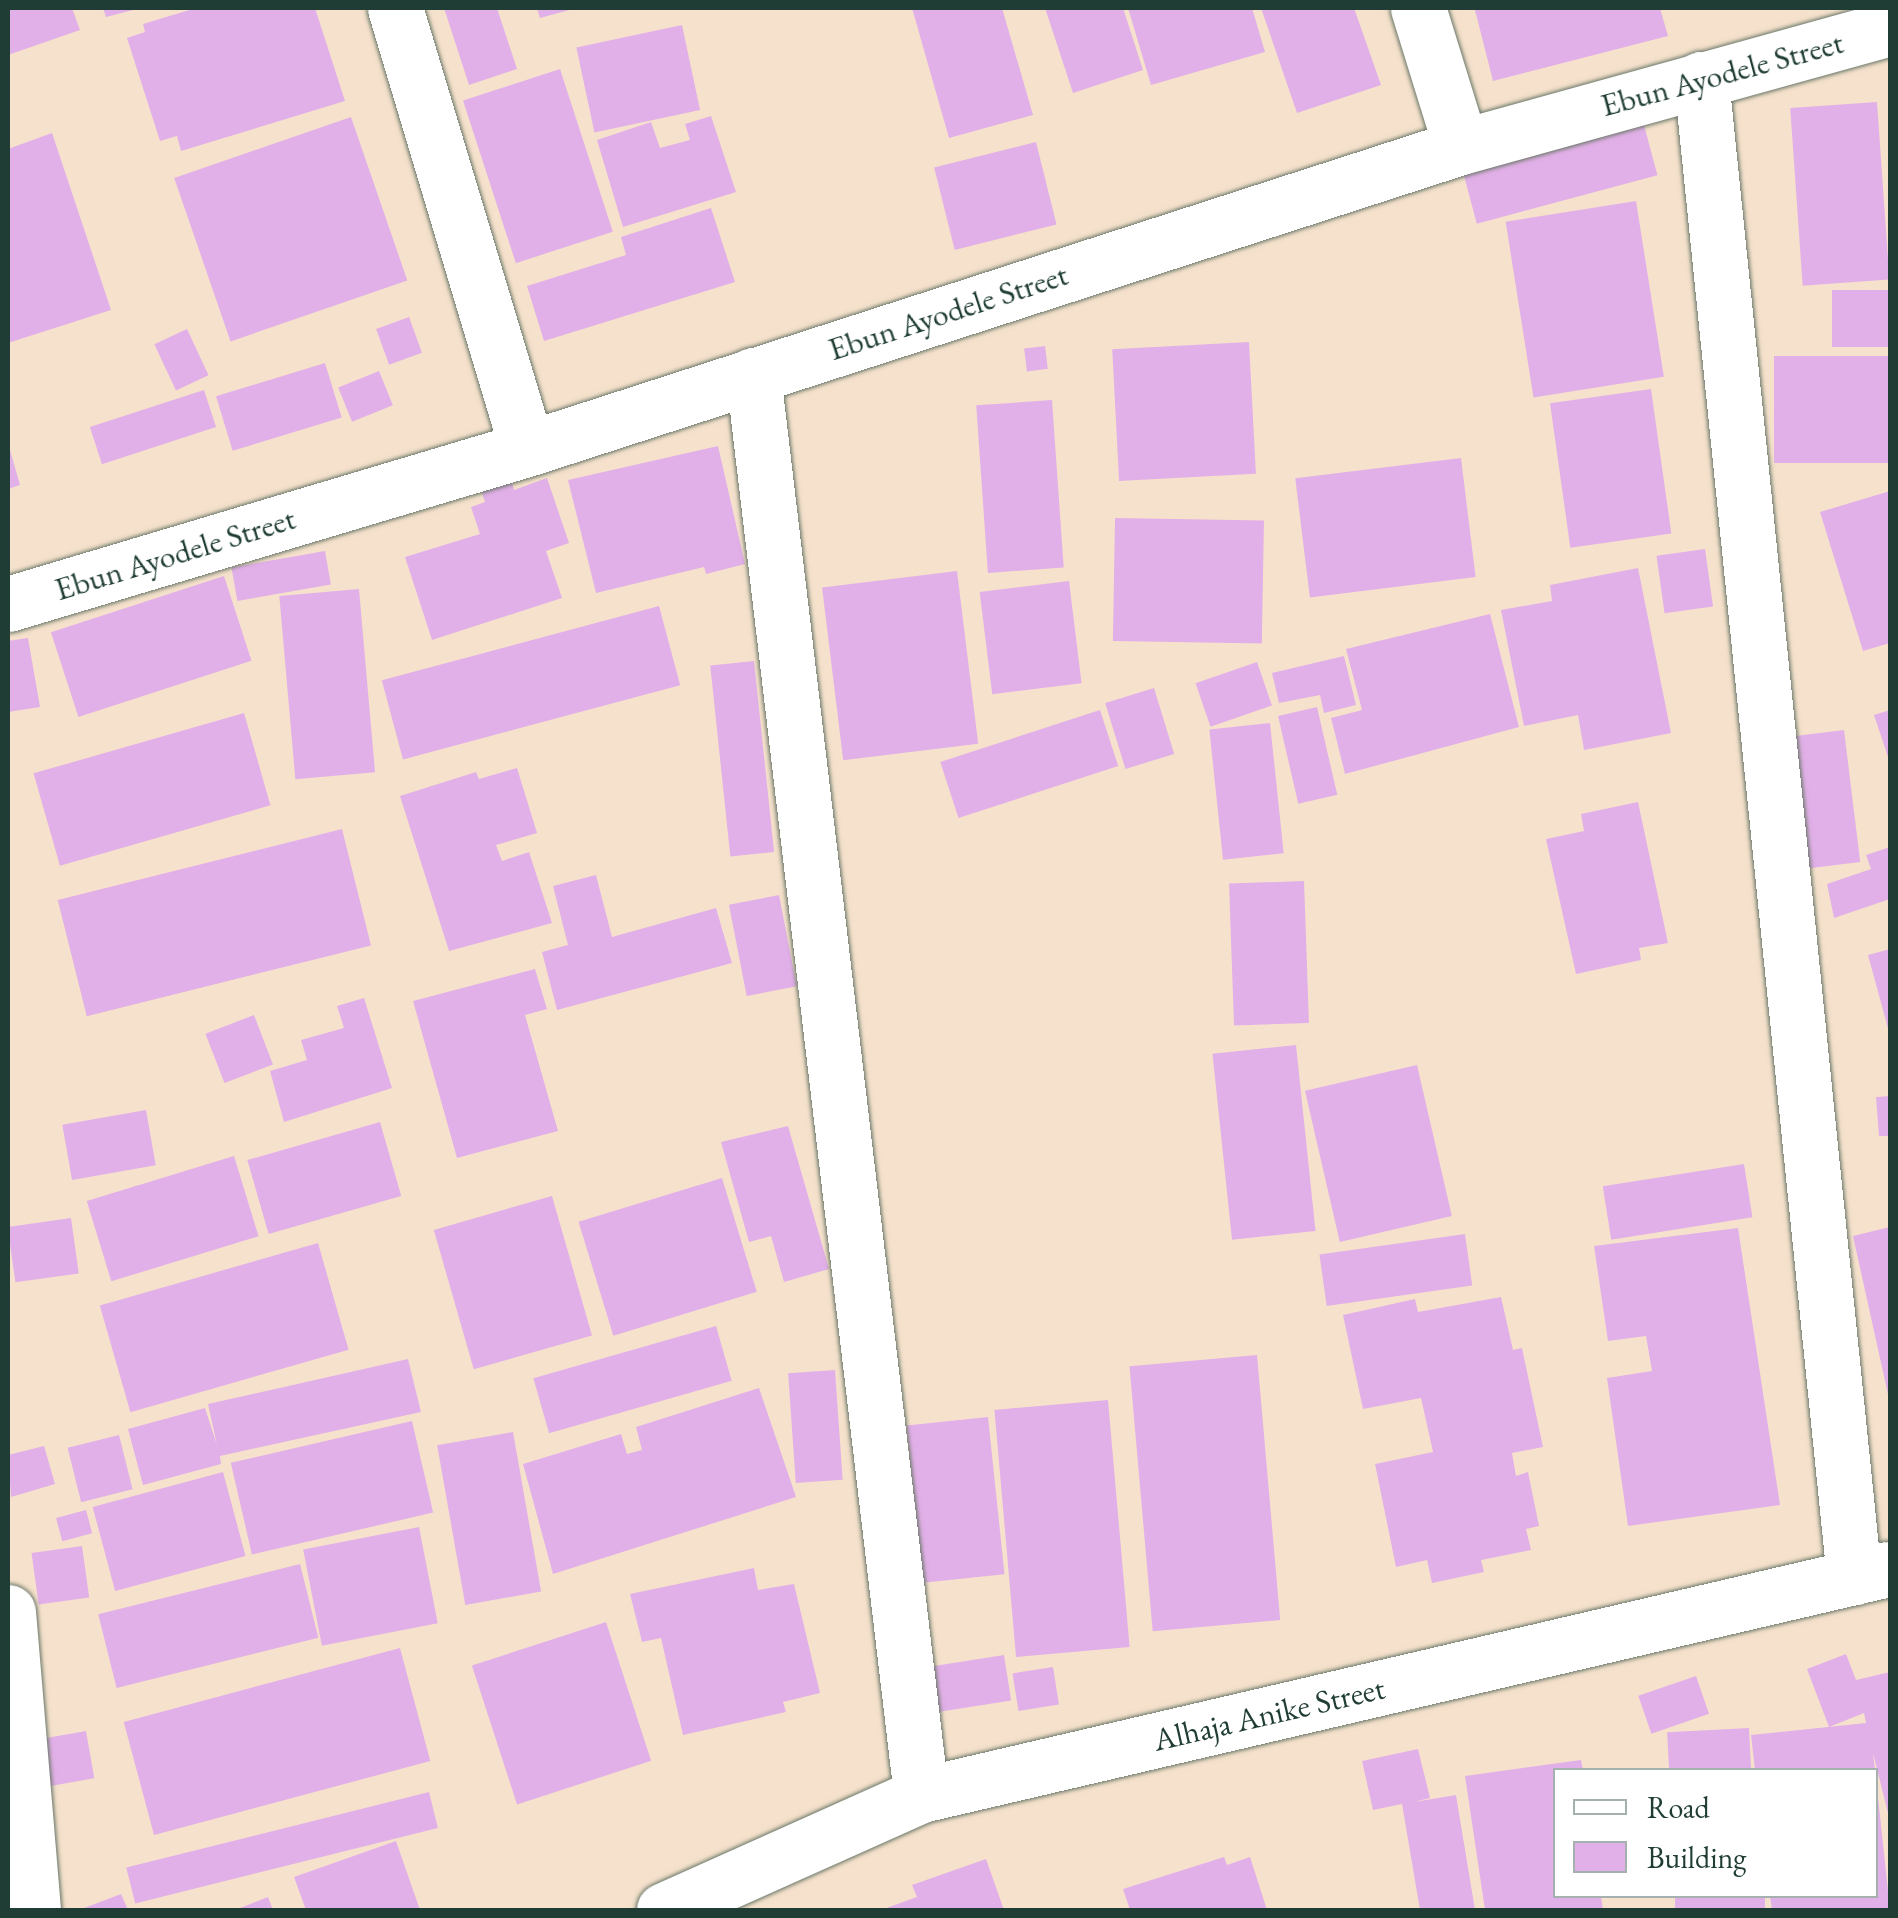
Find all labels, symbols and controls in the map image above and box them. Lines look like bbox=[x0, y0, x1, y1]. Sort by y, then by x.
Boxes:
street label: Ebun Ayodele Street bbox=[1597, 23, 1847, 125]
street label: Ebun Ayodele Street bbox=[824, 255, 1072, 369]
street label: Ebun Ayodele Street bbox=[50, 499, 300, 609]
street label: Alhaja Anike Street bbox=[1150, 1669, 1388, 1759]
legend bbox=[1553, 1768, 1878, 1898]
text: Road bbox=[1647, 1788, 1710, 1827]
text: Building bbox=[1647, 1838, 1746, 1877]

